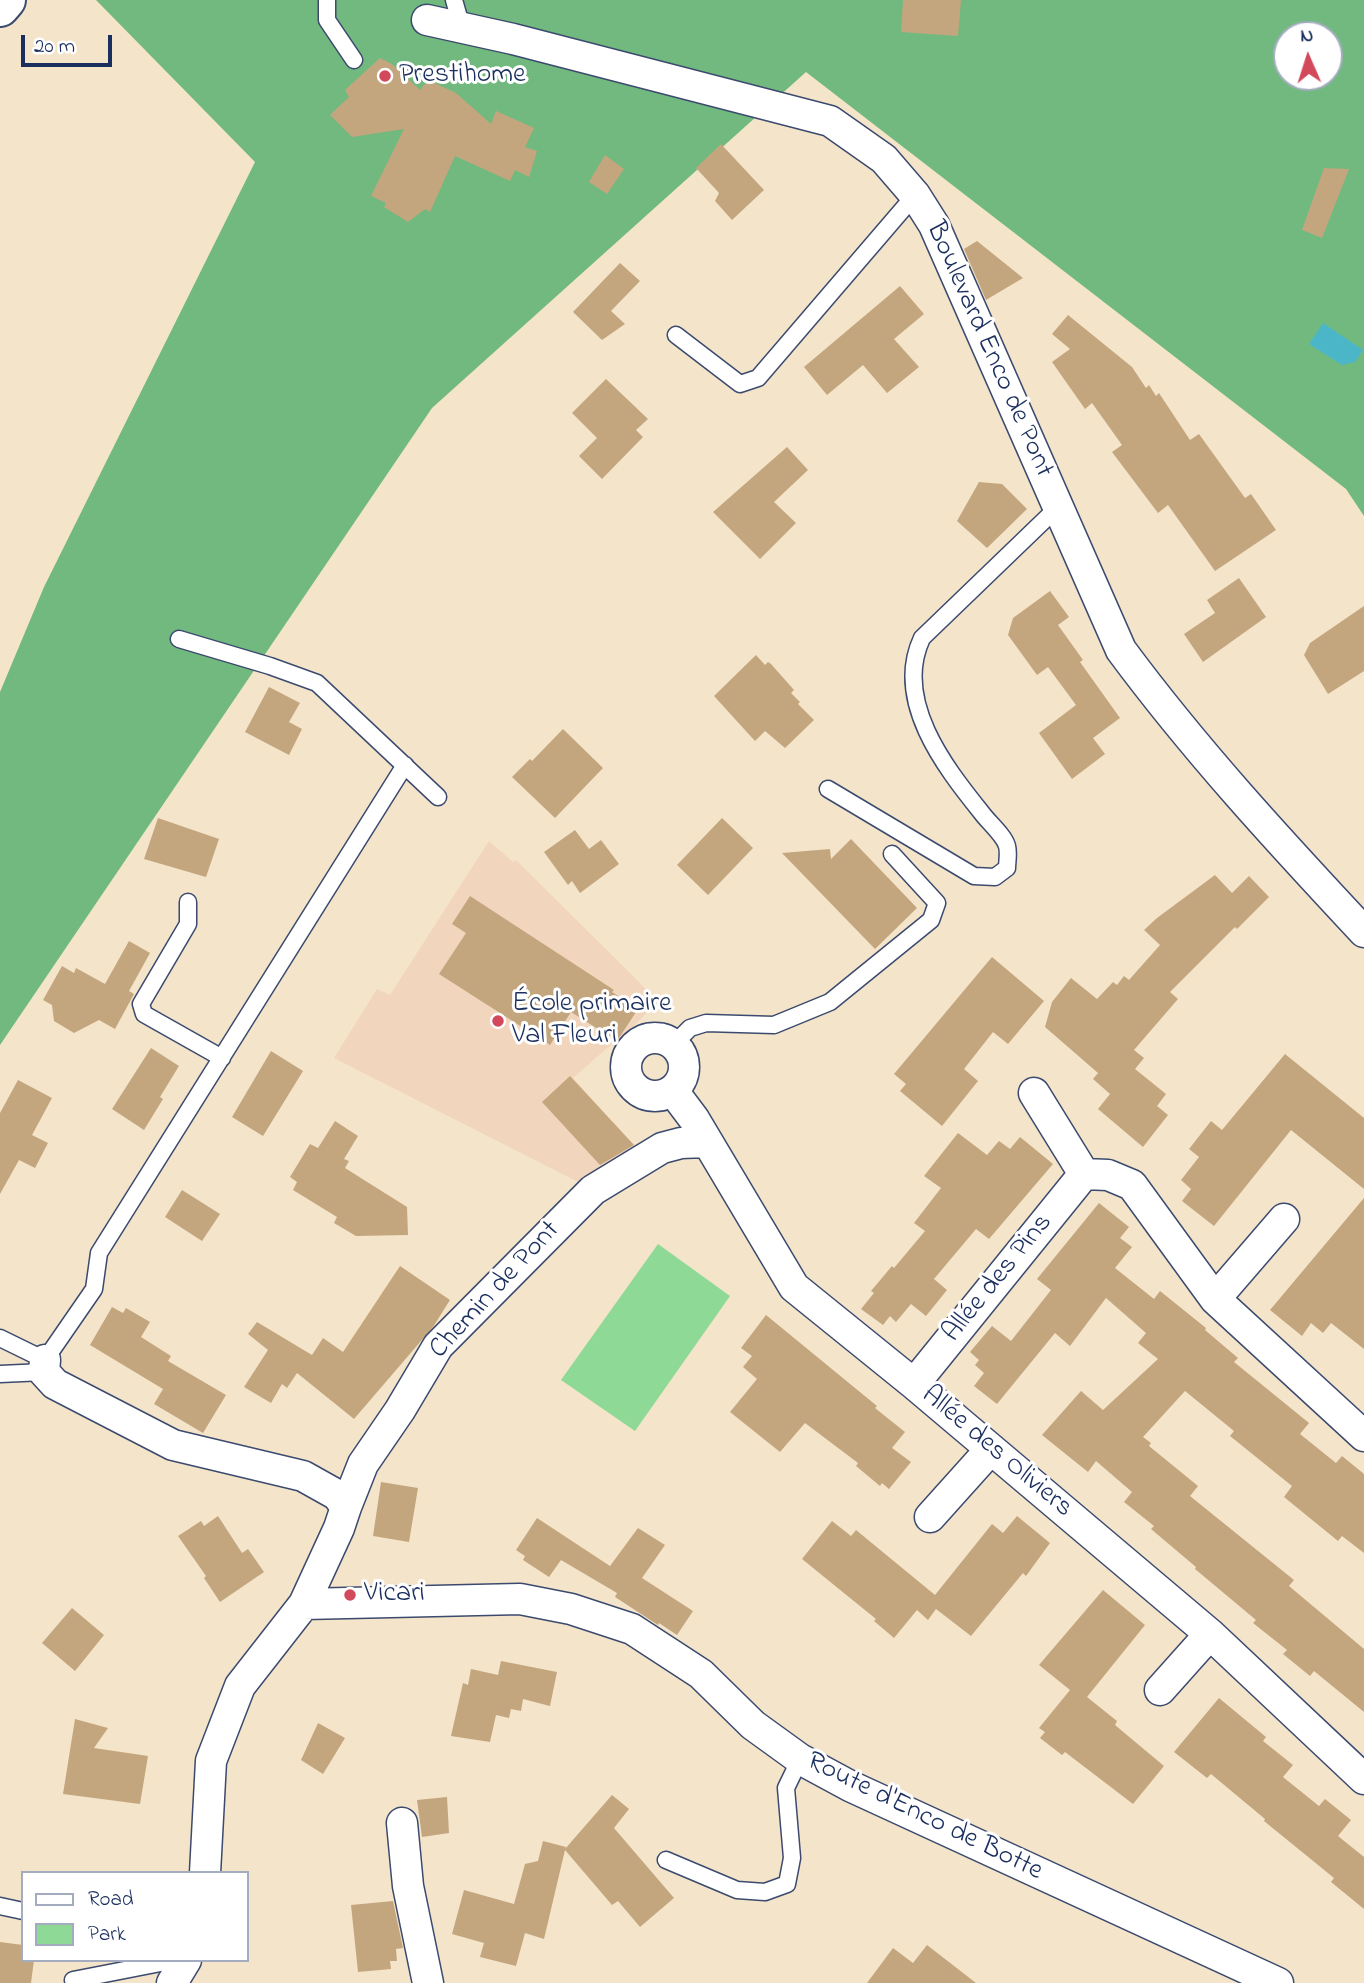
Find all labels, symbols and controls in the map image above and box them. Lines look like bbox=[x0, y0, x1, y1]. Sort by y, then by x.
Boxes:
scale bar bbox=[24, 21, 116, 65]
north arrow bbox=[1273, 21, 1343, 91]
text: N bbox=[1300, 23, 1314, 50]
text: 20 m bbox=[34, 32, 75, 62]
place label: Prestihome bbox=[399, 59, 526, 93]
marker: Prestihome bbox=[377, 68, 393, 84]
street label: Boulevard Enco de Pont bbox=[916, 217, 1060, 483]
place label: École primaire Val Fleuri bbox=[512, 988, 671, 1054]
marker: École primaire Val Fleuri bbox=[490, 1013, 506, 1029]
street label: Allée des Pins bbox=[937, 1208, 1061, 1350]
street label: Chemin de Pont bbox=[424, 1215, 568, 1367]
street label: Allée des Oliviers bbox=[913, 1380, 1079, 1526]
place label: Vicari bbox=[364, 1578, 425, 1612]
marker: Vicari bbox=[342, 1587, 358, 1603]
street label: Route d'Enco de Botte bbox=[801, 1746, 1047, 1890]
legend bbox=[21, 1871, 248, 1962]
text: Road bbox=[88, 1885, 134, 1915]
text: Park bbox=[88, 1920, 126, 1950]

